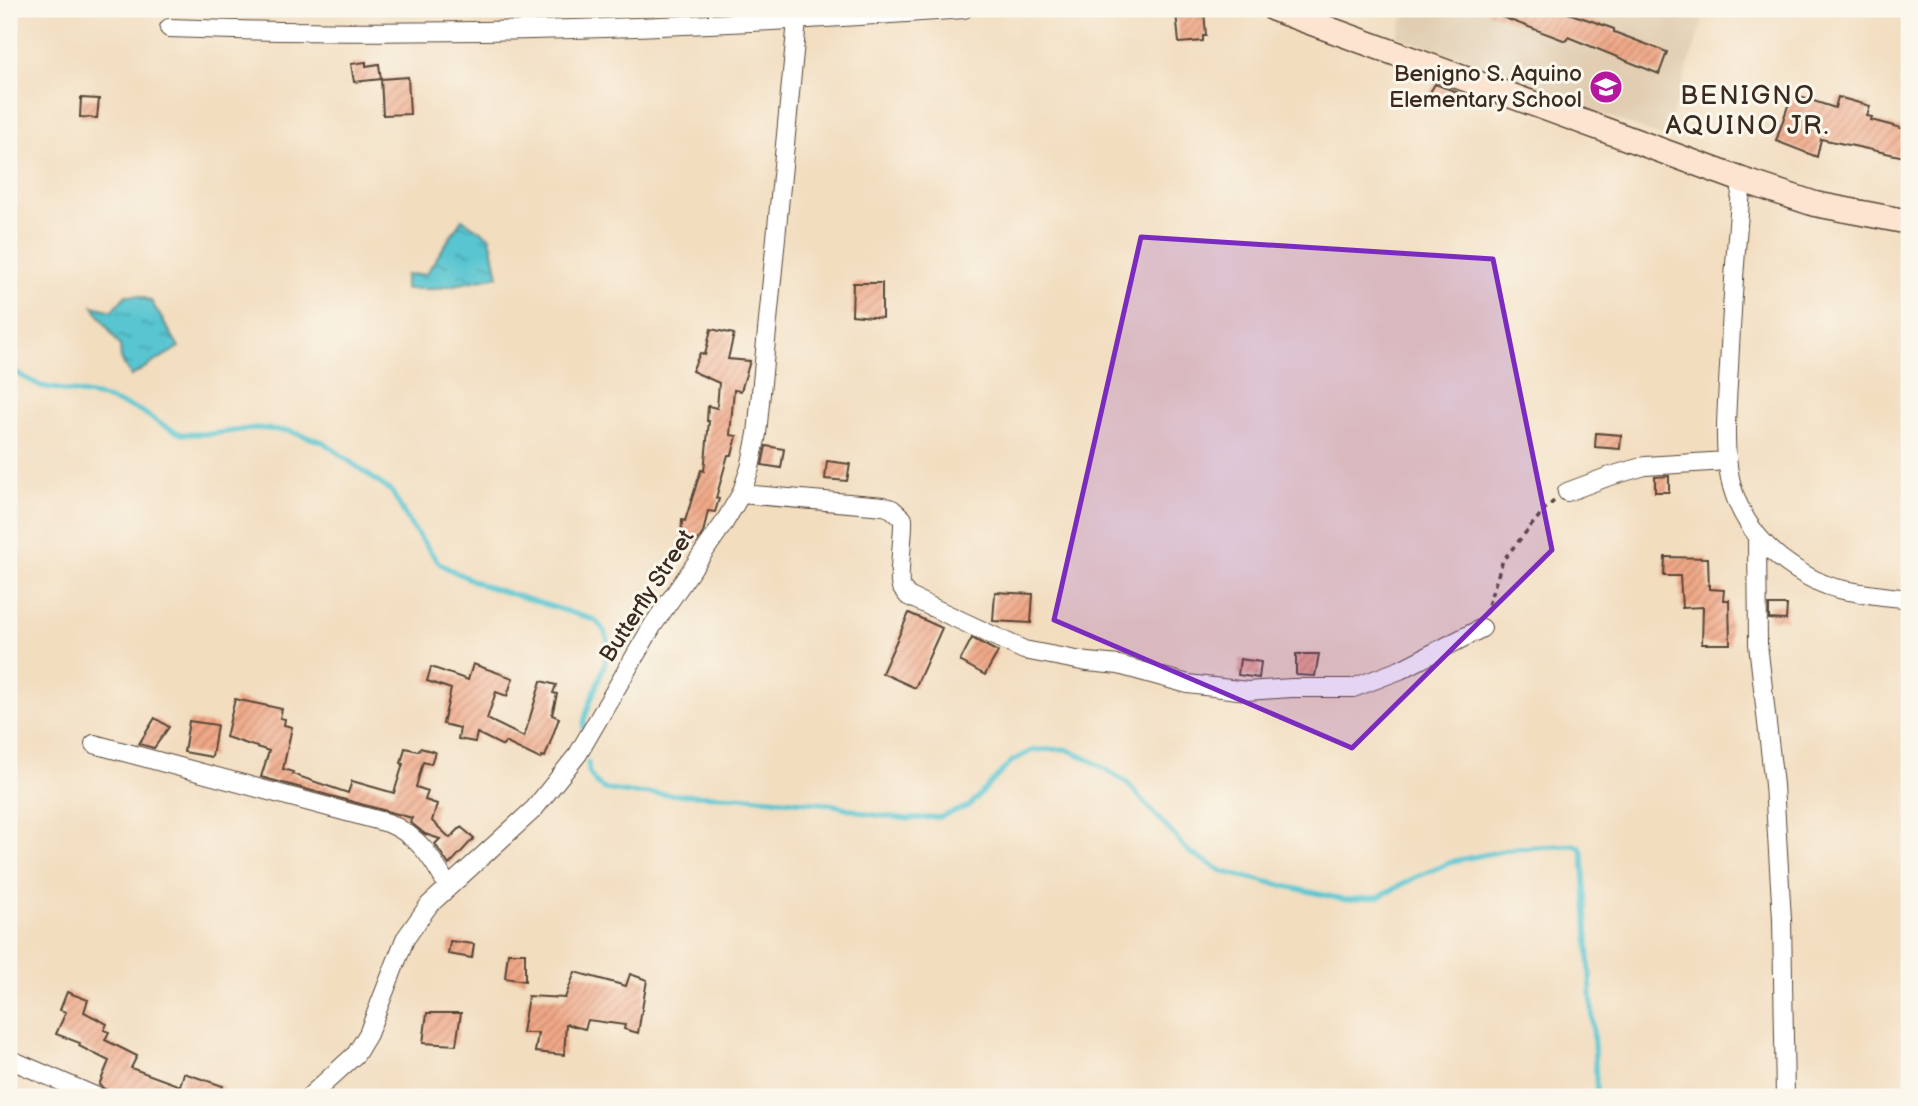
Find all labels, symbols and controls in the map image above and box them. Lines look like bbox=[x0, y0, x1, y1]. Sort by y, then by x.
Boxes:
place label: Benigno S. Aquino Elementary School bbox=[1389, 60, 1582, 114]
school or university icon: Benigno S. Aquino Elementary School bbox=[1587, 68, 1625, 106]
district label: BENIGNO AQUINO JR. bbox=[1665, 81, 1831, 142]
street label: Butterfly Street bbox=[594, 524, 700, 668]

